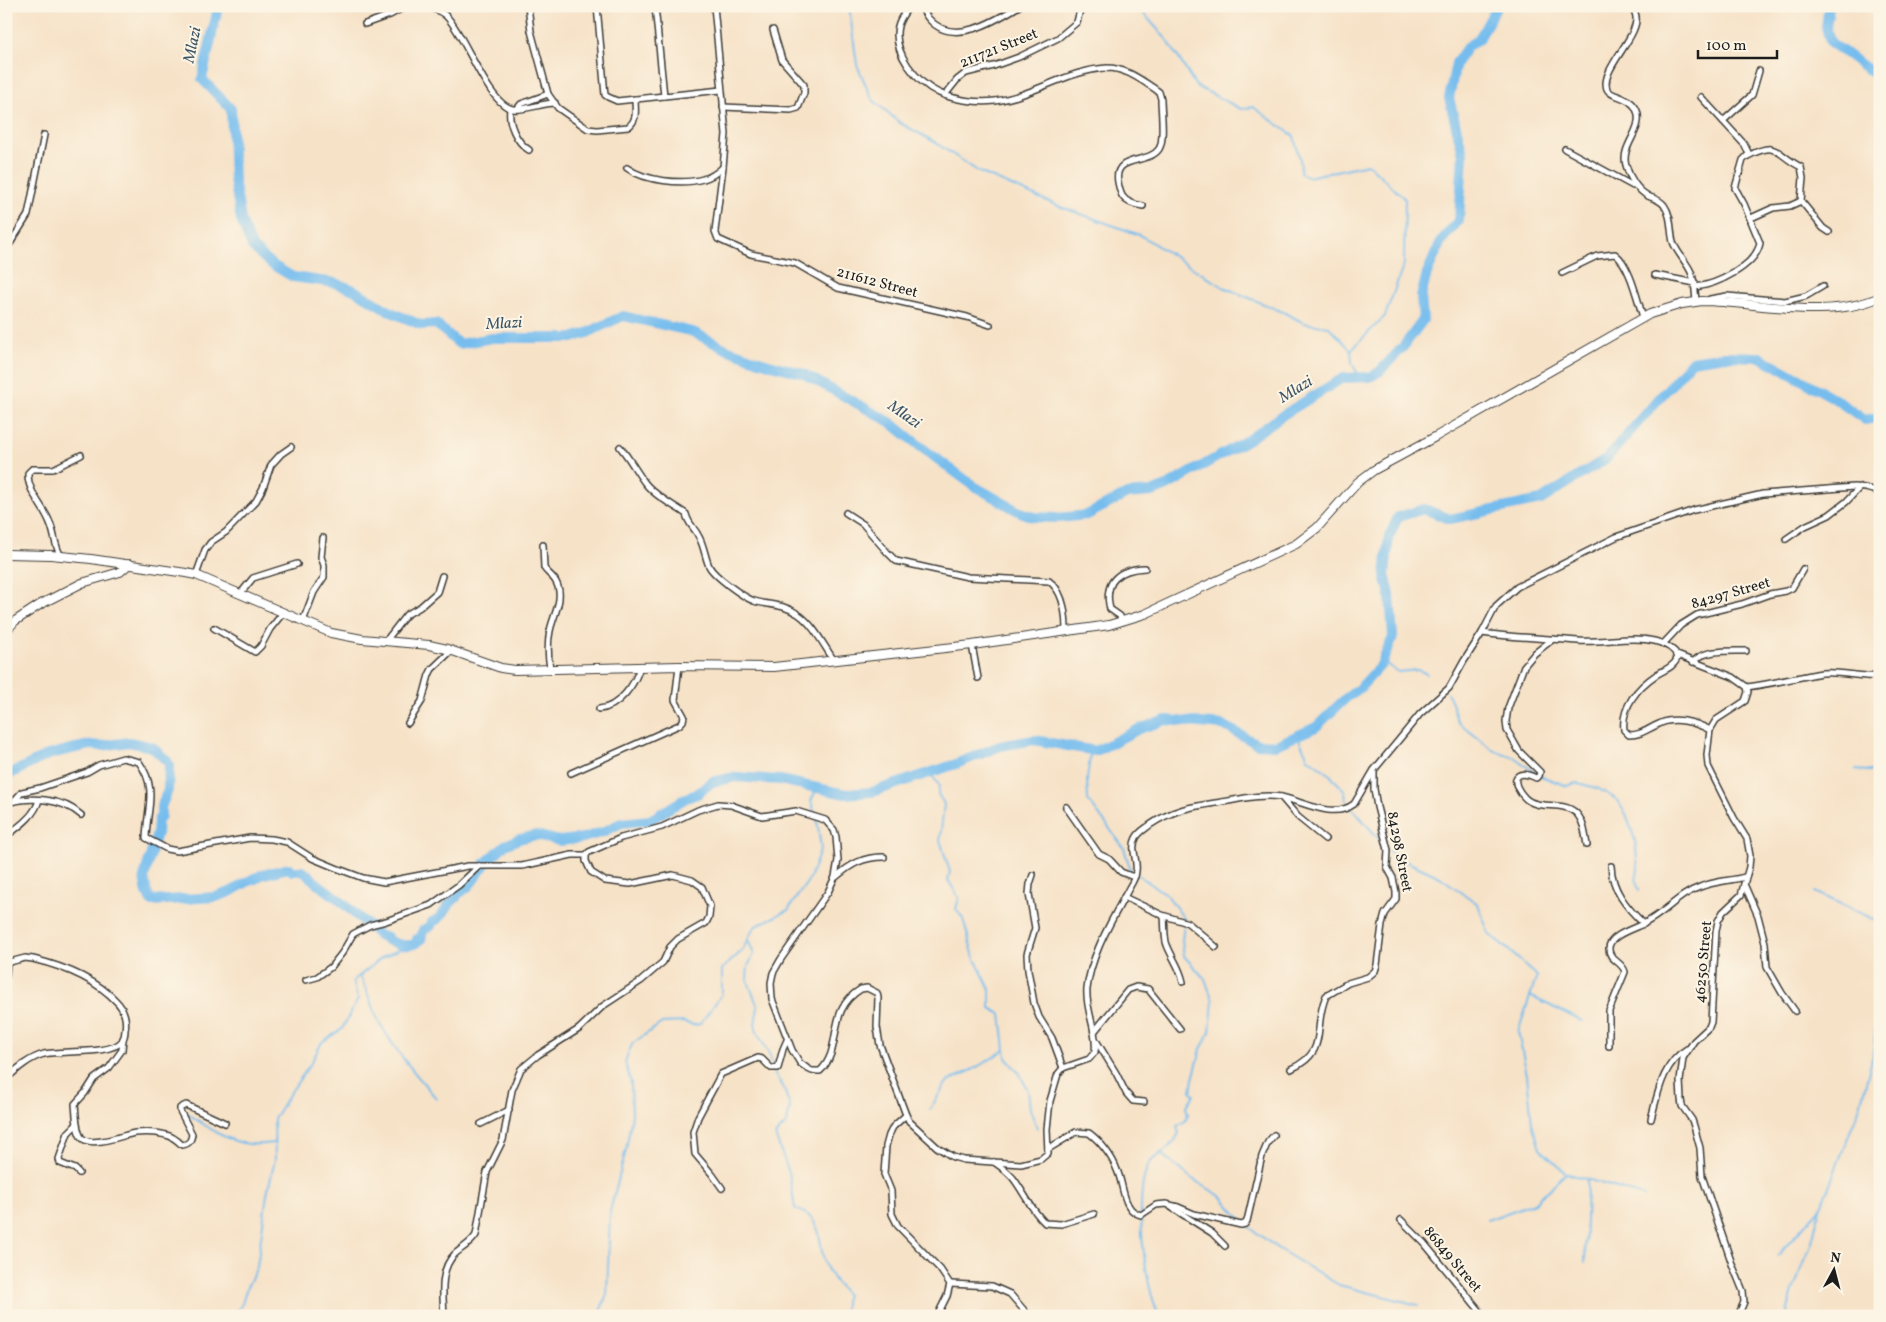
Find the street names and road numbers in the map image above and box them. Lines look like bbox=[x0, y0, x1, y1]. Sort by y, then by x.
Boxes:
street label: 211721 Street bbox=[957, 24, 1041, 74]
street label: 211612 Street bbox=[834, 262, 920, 304]
street label: 84297 Street bbox=[1689, 573, 1773, 615]
street label: 84298 Street bbox=[1381, 810, 1417, 894]
street label: 46250 Street bbox=[1690, 920, 1718, 1004]
street label: 86849 Street bbox=[1418, 1222, 1486, 1298]

